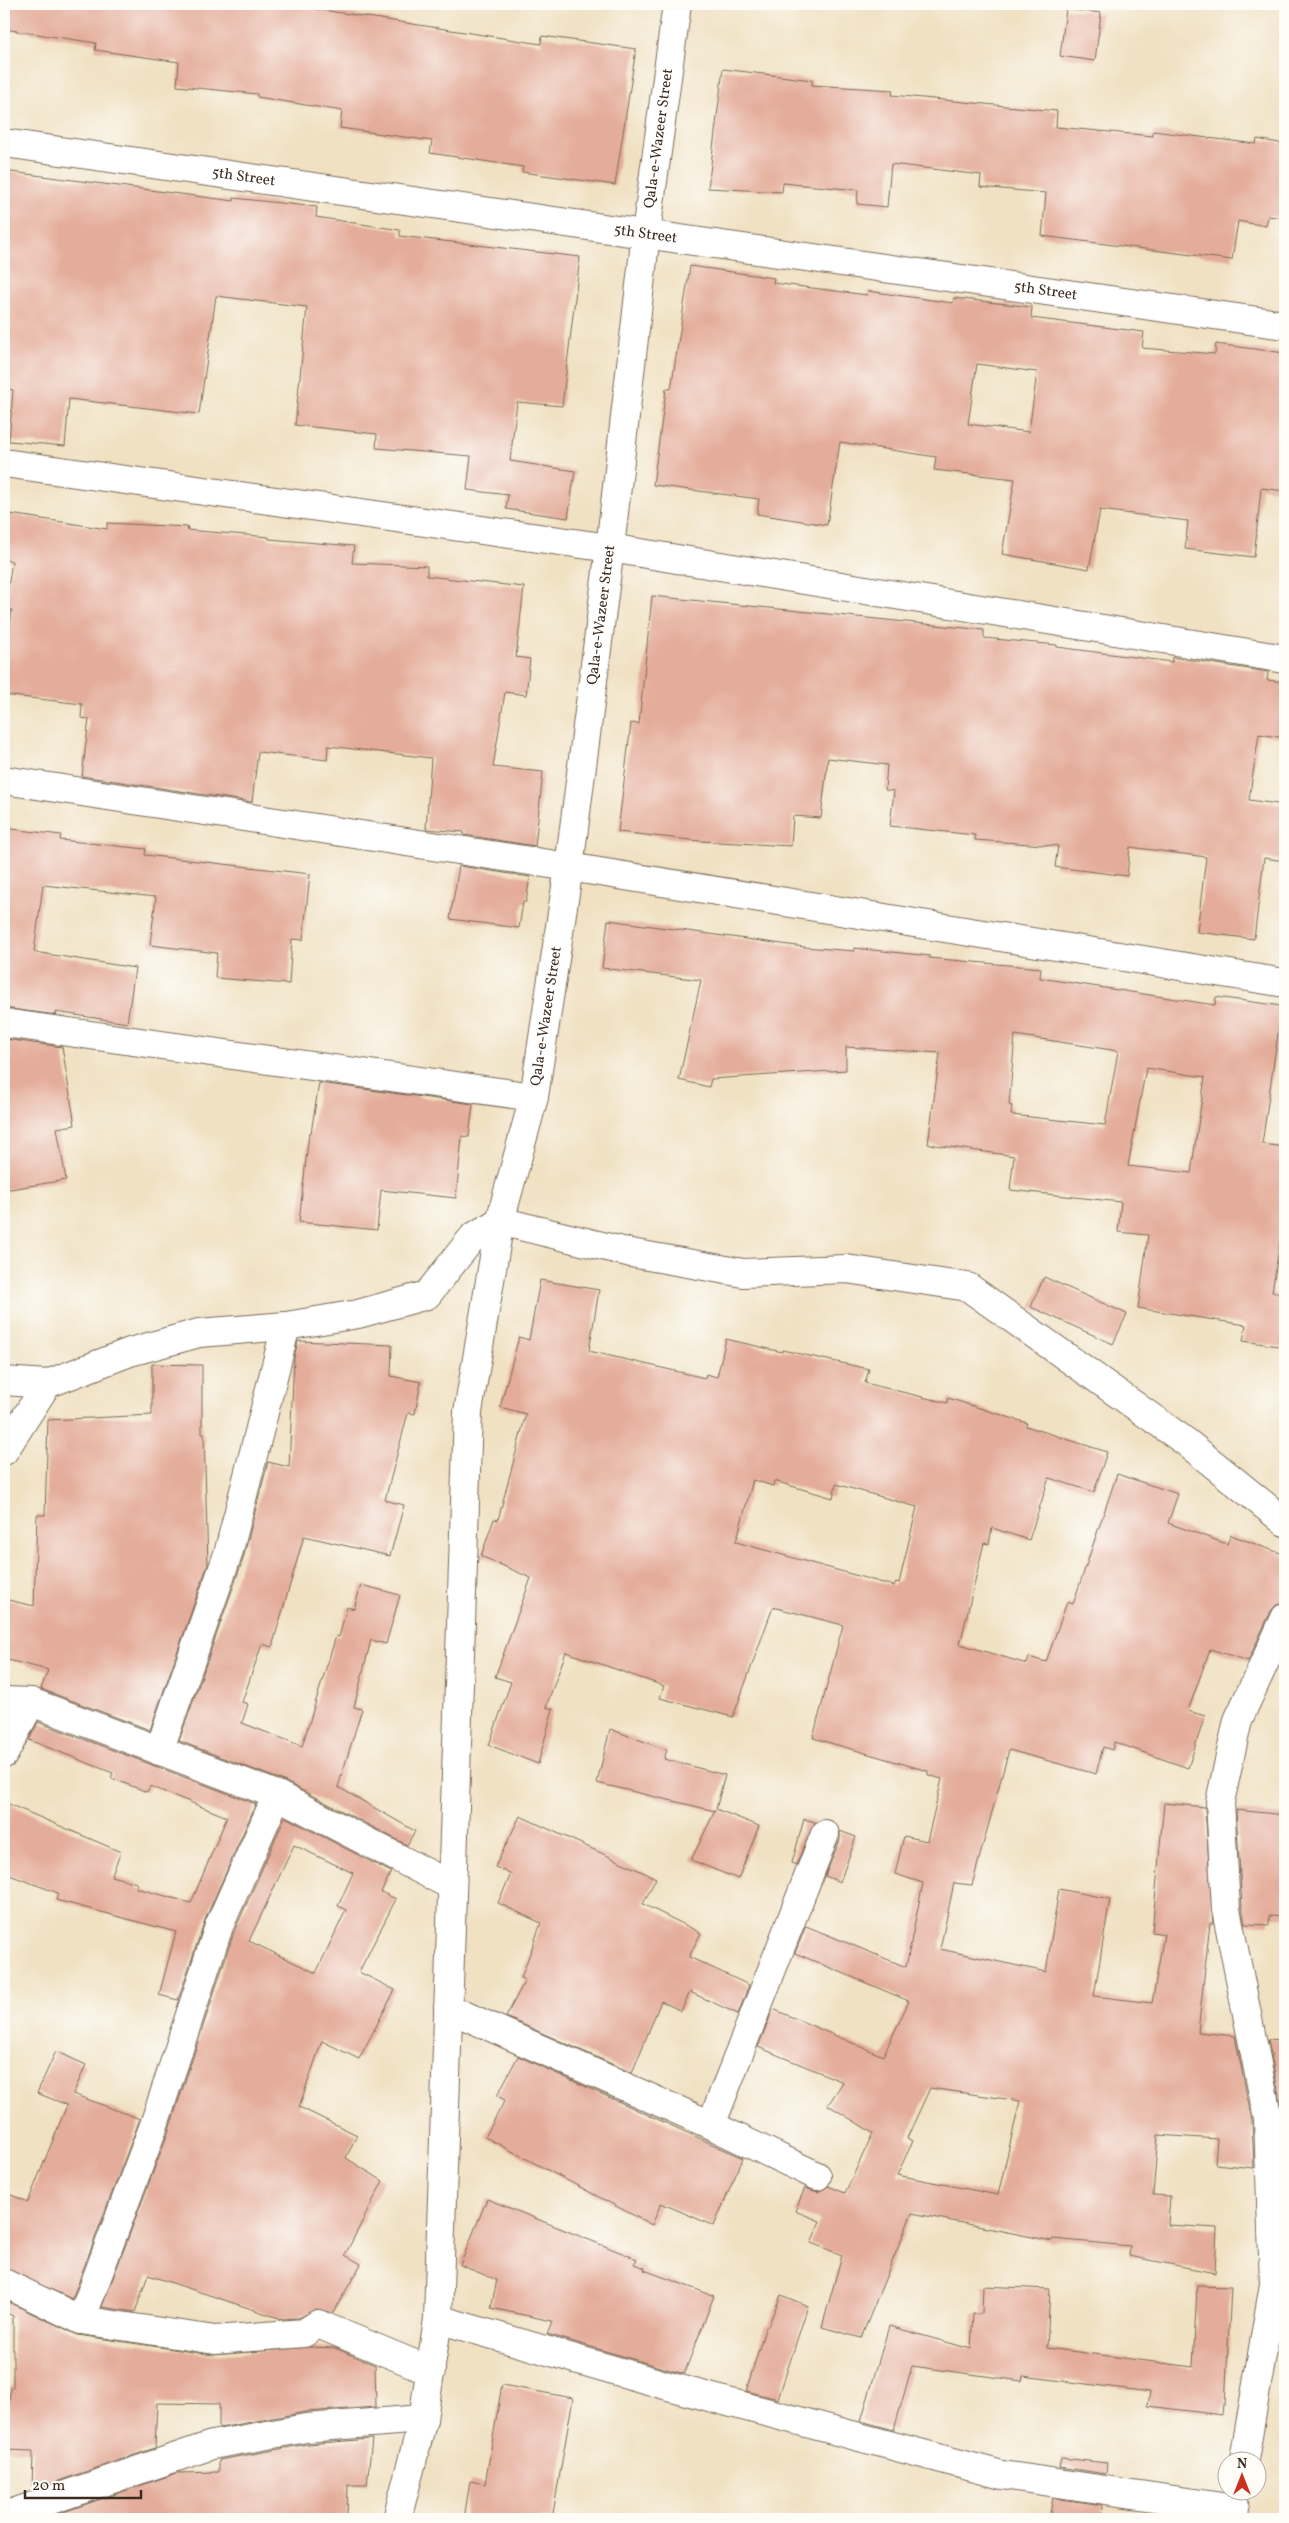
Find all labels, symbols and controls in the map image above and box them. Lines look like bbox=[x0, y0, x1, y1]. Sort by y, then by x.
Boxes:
street label: Qala-e-Wazeer Street bbox=[639, 67, 679, 210]
street label: 5th Street bbox=[211, 162, 277, 192]
street label: 5th Street bbox=[612, 219, 679, 249]
street label: 5th Street bbox=[1012, 276, 1079, 306]
street label: Qala-e-Wazeer Street bbox=[582, 544, 621, 686]
street label: Qala-e-Wazeer Street bbox=[525, 945, 567, 1087]
north arrow bbox=[1216, 2450, 1266, 2500]
text: N bbox=[1237, 2455, 1247, 2474]
scale bar bbox=[25, 2468, 141, 2500]
text: 20 m bbox=[32, 2476, 65, 2497]

